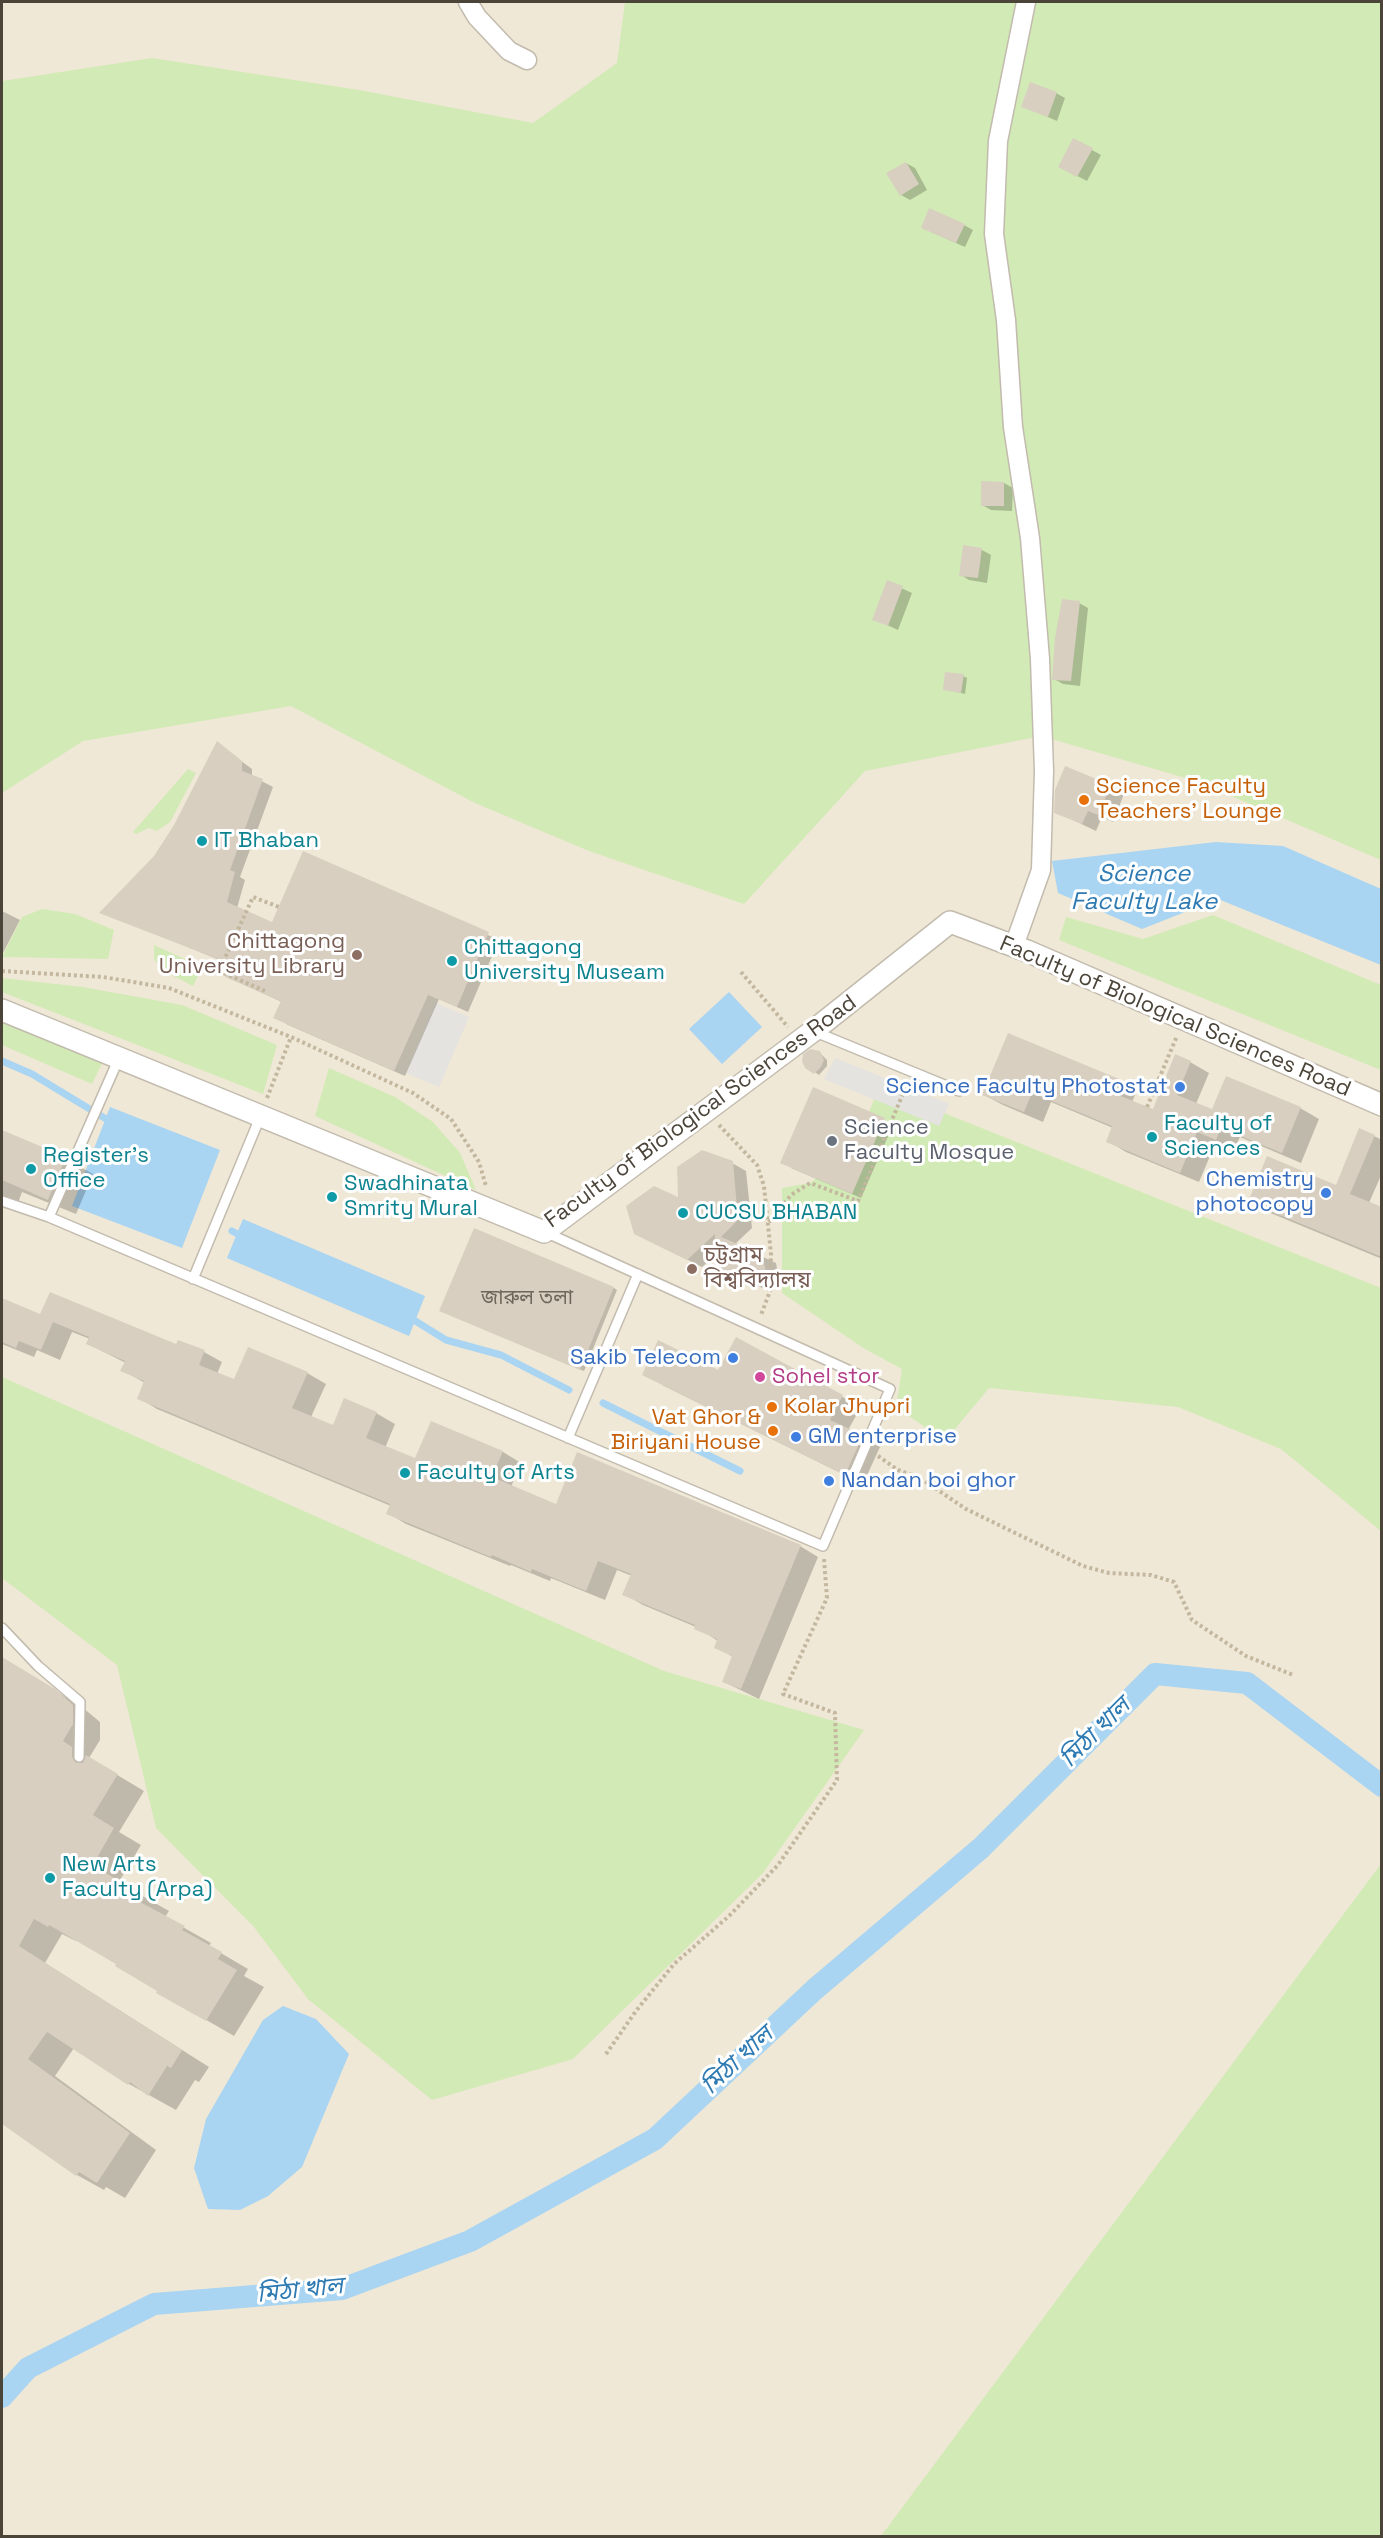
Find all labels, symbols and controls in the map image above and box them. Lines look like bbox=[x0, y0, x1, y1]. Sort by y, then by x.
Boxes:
place label: Science Faculty Teachers' Lounge bbox=[1096, 774, 1282, 825]
marker: Science Faculty Teachers' Lounge bbox=[1077, 793, 1091, 807]
place label: IT Bhaban bbox=[214, 828, 319, 854]
marker: IT Bhaban bbox=[195, 834, 209, 848]
water label: Science Faculty Lake bbox=[1071, 860, 1217, 916]
place label: Chittagong University Library bbox=[159, 929, 345, 980]
street label: Faculty of Biological Sciences Road bbox=[996, 931, 1354, 1103]
place label: Chittagong University Museam bbox=[464, 935, 665, 986]
marker: Chittagong University Library bbox=[350, 948, 364, 962]
marker: Chittagong University Museam bbox=[445, 954, 459, 968]
street label: Faculty of Biological Sciences Road bbox=[540, 990, 862, 1234]
place label: Science Faculty Photostat bbox=[886, 1074, 1168, 1100]
marker: Science Faculty Photostat bbox=[1173, 1080, 1187, 1094]
place label: Faculty of Sciences bbox=[1164, 1111, 1272, 1162]
place label: Science Faculty Mosque bbox=[844, 1115, 1014, 1166]
marker: Faculty of Sciences bbox=[1145, 1130, 1159, 1144]
marker: Science Faculty Mosque bbox=[825, 1134, 839, 1148]
place label: Register's Office bbox=[43, 1143, 149, 1194]
marker: Register's Office bbox=[24, 1162, 38, 1176]
place label: Chemistry photocopy bbox=[1195, 1167, 1314, 1218]
place label: Swadhinata Smrity Mural bbox=[344, 1171, 478, 1222]
marker: Chemistry photocopy bbox=[1319, 1186, 1333, 1200]
marker: Swadhinata Smrity Mural bbox=[325, 1190, 339, 1204]
place label: CUCSU BHABAN bbox=[695, 1200, 857, 1226]
marker: CUCSU BHABAN bbox=[676, 1206, 690, 1220]
place label: চট্টগ্রাম বিশ্ববিদ্যালয় bbox=[704, 1243, 811, 1294]
marker: চট্টগ্রাম বিশ্ববিদ্যালয় bbox=[685, 1262, 699, 1276]
house number: জারুল তলা bbox=[481, 1287, 573, 1311]
place label: Sakib Telecom bbox=[570, 1345, 721, 1371]
marker: Sakib Telecom bbox=[726, 1351, 740, 1365]
place label: Sohel stor bbox=[772, 1364, 880, 1390]
marker: Sohel stor bbox=[753, 1370, 767, 1384]
place label: Kolar Jhupri bbox=[784, 1394, 910, 1420]
marker: Kolar Jhupri bbox=[765, 1400, 779, 1414]
place label: Vat Ghor & Biriyani House bbox=[611, 1405, 761, 1456]
marker: Vat Ghor & Biriyani House bbox=[766, 1424, 780, 1438]
place label: GM enterprise bbox=[808, 1424, 957, 1450]
marker: GM enterprise bbox=[789, 1430, 803, 1444]
place label: Faculty of Arts bbox=[417, 1460, 575, 1486]
marker: Faculty of Arts bbox=[398, 1466, 412, 1480]
place label: Nandan boi ghor bbox=[841, 1468, 1016, 1494]
marker: Nandan boi ghor bbox=[822, 1474, 836, 1488]
water label: মিঠা খাল bbox=[1055, 1692, 1137, 1774]
place label: New Arts Faculty (Arpa) bbox=[62, 1852, 212, 1904]
marker: New Arts Faculty (Arpa) bbox=[43, 1871, 57, 1885]
water label: মিঠা খাল bbox=[697, 2021, 779, 2101]
water label: মিঠা খাল bbox=[256, 2272, 344, 2310]

